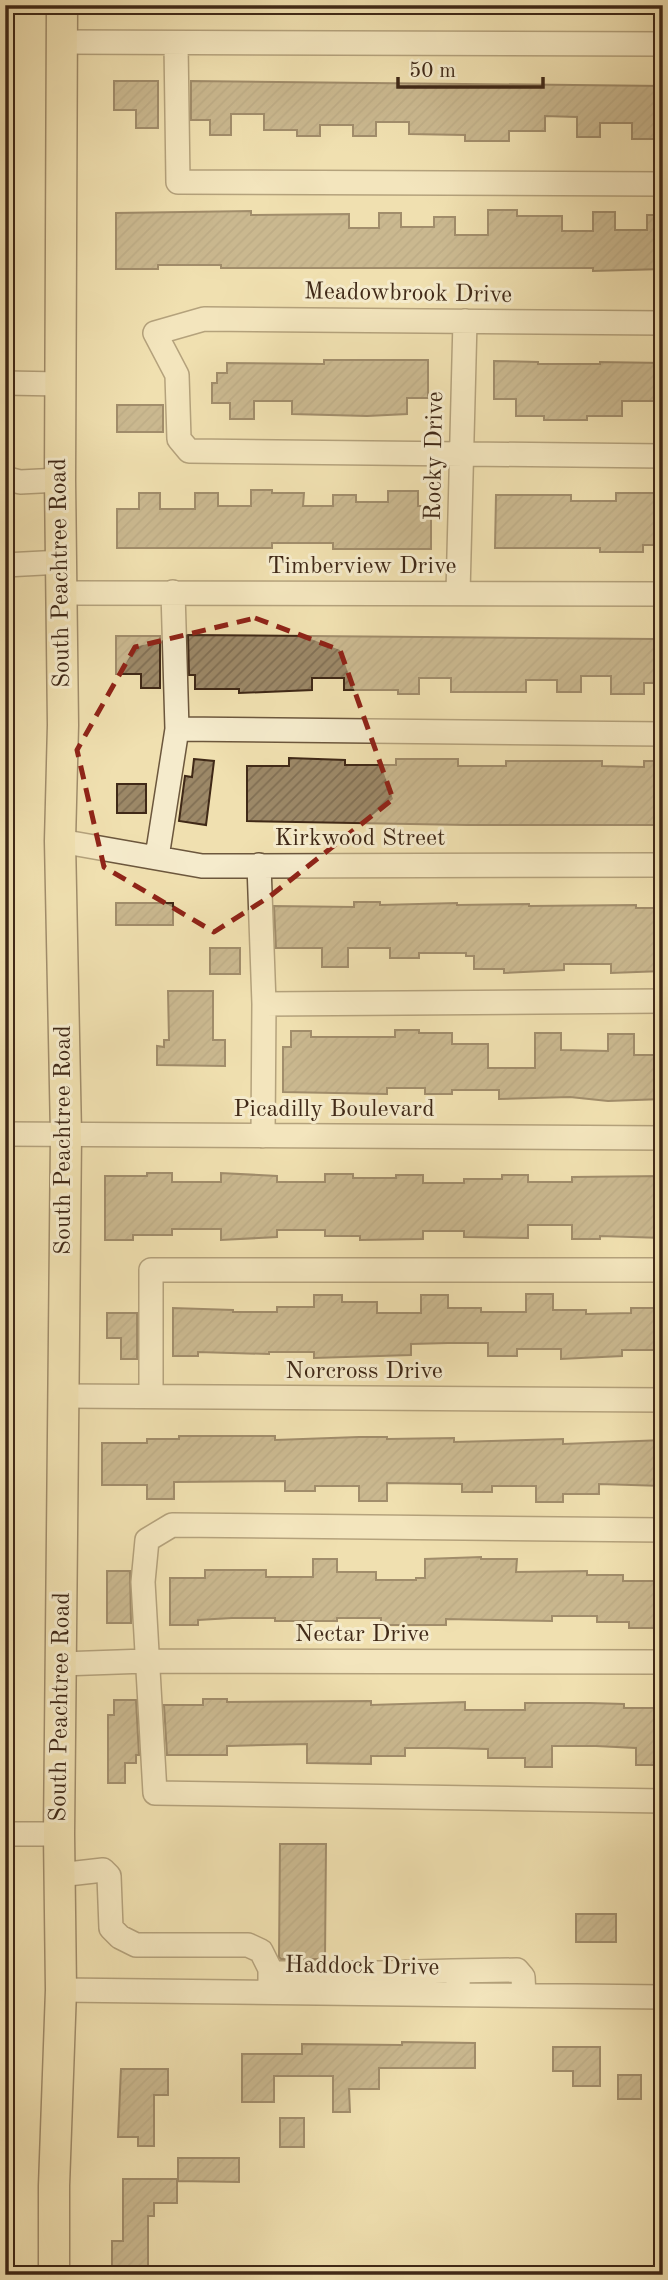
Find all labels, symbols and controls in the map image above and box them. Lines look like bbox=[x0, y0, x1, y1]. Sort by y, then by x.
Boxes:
scale bar bbox=[398, 46, 544, 90]
text: 50 m bbox=[409, 61, 456, 82]
street label: Meadowbrook Drive bbox=[304, 280, 512, 308]
street label: Rocky Drive bbox=[422, 391, 448, 521]
street label: South Peachtree Road bbox=[47, 458, 75, 688]
street label: Timberview Drive bbox=[267, 555, 457, 579]
street label: Kirkwood Street bbox=[274, 827, 446, 851]
street label: South Peachtree Road bbox=[52, 1025, 76, 1255]
street label: Picadilly Boulevard bbox=[233, 1098, 435, 1122]
street label: Norcross Drive bbox=[285, 1360, 443, 1384]
street label: South Peachtree Road bbox=[47, 1592, 75, 1822]
street label: Nectar Drive bbox=[295, 1623, 429, 1647]
street label: Haddock Drive bbox=[284, 1954, 440, 1980]

